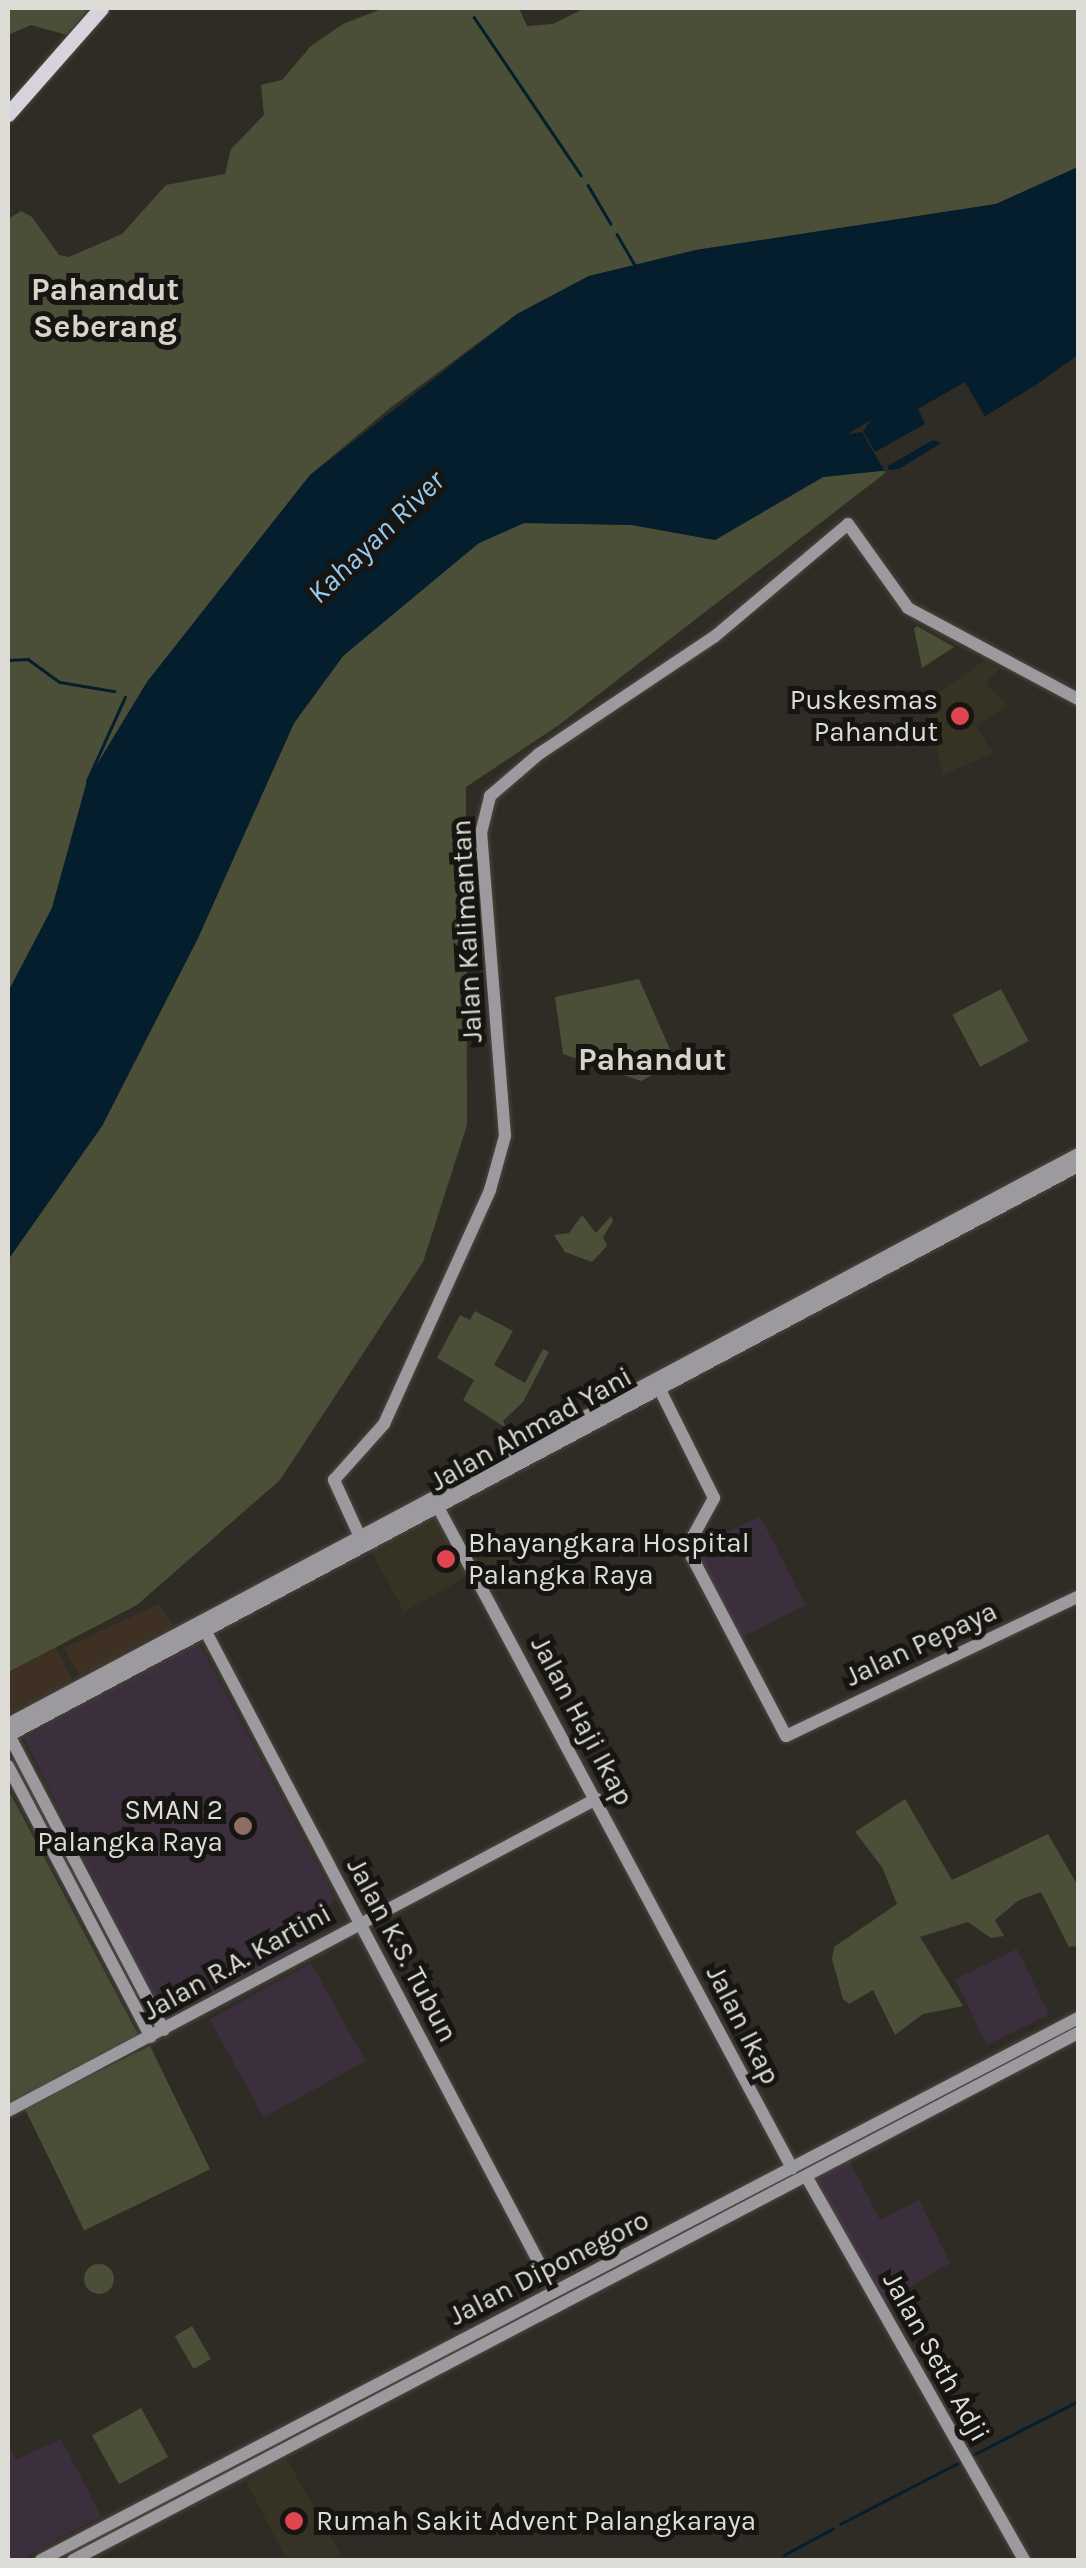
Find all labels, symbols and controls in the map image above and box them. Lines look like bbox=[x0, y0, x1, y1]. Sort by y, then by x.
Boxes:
district label: Pahandut Seberang bbox=[31, 272, 179, 347]
water label: Kahayan River bbox=[300, 463, 452, 611]
place label: Puskesmas Pahandut bbox=[790, 683, 938, 749]
marker: Puskesmas Pahandut bbox=[947, 703, 973, 729]
street label: Jalan Kalimantan bbox=[444, 819, 490, 1043]
district label: Pahandut bbox=[578, 1041, 726, 1079]
street label: Jalan Ahmad Yani bbox=[424, 1360, 638, 1498]
place label: Bhayangkara Hospital Palangka Raya bbox=[468, 1526, 749, 1592]
marker: Bhayangkara Hospital Palangka Raya bbox=[433, 1546, 459, 1572]
street label: Jalan Pepaya bbox=[840, 1594, 1002, 1694]
street label: Jalan Haji Ikap bbox=[523, 1631, 641, 1811]
place label: SMAN 2 Palangka Raya bbox=[37, 1793, 223, 1859]
marker: SMAN 2 Palangka Raya bbox=[232, 1815, 254, 1837]
street label: Jalan K.S. Tubun bbox=[339, 1852, 465, 2048]
street label: Jalan R.A. Kartini bbox=[137, 1896, 337, 2028]
street label: Jalan Ikap bbox=[699, 1960, 787, 2090]
street label: Jalan Diponegoro bbox=[443, 2203, 655, 2333]
street label: Jalan Seth Adji bbox=[876, 2266, 996, 2448]
place label: Rumah Sakit Advent Palangkaraya bbox=[316, 2504, 756, 2538]
marker: Rumah Sakit Advent Palangkaraya bbox=[281, 2508, 307, 2534]

